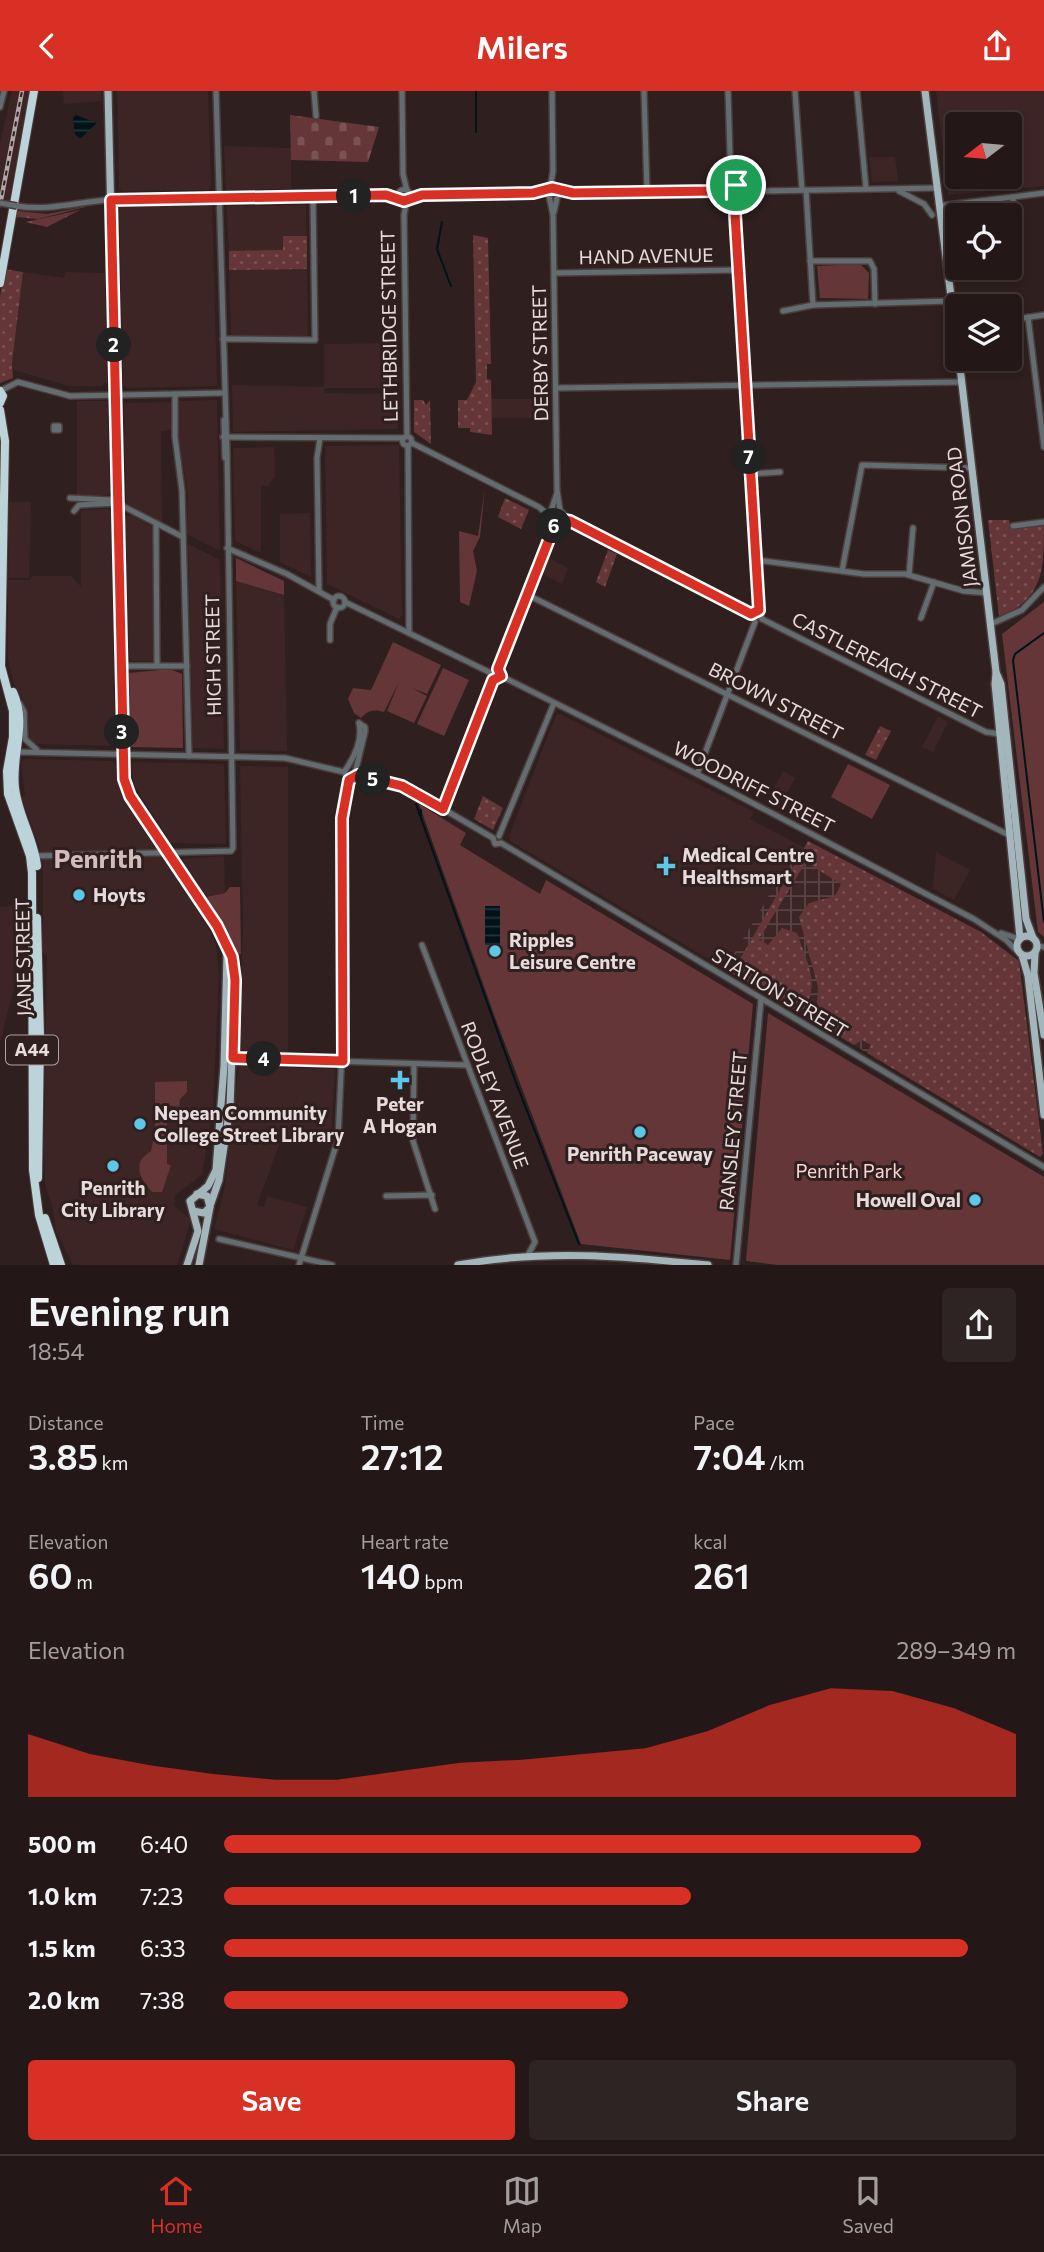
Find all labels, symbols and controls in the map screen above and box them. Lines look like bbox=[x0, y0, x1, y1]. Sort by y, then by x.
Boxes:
text: Milers bbox=[476, 26, 568, 66]
icon: back bbox=[28, 27, 66, 65]
icon: share bbox=[978, 27, 1016, 65]
north arrow bbox=[945, 112, 1022, 189]
map controls bbox=[945, 112, 1022, 371]
pin bbox=[706, 155, 766, 215]
icon: arrive bbox=[717, 166, 755, 204]
pin: 1 bbox=[336, 179, 372, 213]
text: 1 bbox=[349, 184, 358, 207]
button: locate bbox=[945, 203, 1022, 280]
street label: LETHBRIDGE STREET bbox=[375, 230, 402, 422]
street label: HAND AVENUE bbox=[578, 243, 714, 268]
street label: DERBY STREET bbox=[527, 285, 552, 421]
button: layers bbox=[945, 294, 1022, 371]
pin: 2 bbox=[96, 327, 132, 363]
text: 2 bbox=[108, 333, 119, 356]
pin: 7 bbox=[732, 439, 766, 475]
text: 7 bbox=[743, 445, 754, 468]
street label: JAMISON ROAD bbox=[941, 446, 982, 589]
pin: 6 bbox=[536, 509, 572, 543]
text: 6 bbox=[548, 514, 559, 537]
street label: HIGH STREET bbox=[200, 594, 225, 716]
street label: CASTLEREAGH STREET bbox=[788, 607, 986, 723]
street label: BROWN STREET bbox=[705, 657, 847, 744]
pin: 3 bbox=[104, 715, 140, 749]
text: 3 bbox=[116, 720, 127, 743]
street label: WOODRIFF STREET bbox=[670, 736, 839, 837]
pin: 5 bbox=[356, 761, 390, 797]
text: 5 bbox=[367, 767, 378, 790]
district label: Penrith bbox=[53, 842, 143, 873]
place label: Medical Centre Healthsmart bbox=[682, 843, 814, 888]
marker: Medical Centre Healthsmart bbox=[656, 856, 676, 876]
place label: Hoyts bbox=[93, 883, 146, 906]
marker: Hoyts bbox=[71, 887, 87, 903]
street label: JANE STREET bbox=[10, 898, 35, 1016]
place label: Ripples Leisure Centre bbox=[509, 928, 636, 973]
marker: Ripples Leisure Centre bbox=[487, 943, 503, 959]
street label: STATION STREET bbox=[708, 943, 852, 1042]
street label: RODLEY AVENUE bbox=[457, 1018, 534, 1172]
road number: A44 bbox=[6, 1035, 58, 1065]
pin: 4 bbox=[246, 1041, 282, 1077]
text: 4 bbox=[258, 1047, 269, 1070]
street label: RANSLEY STREET bbox=[714, 1050, 751, 1212]
marker: Peter A Hogan bbox=[390, 1070, 410, 1090]
place label: Peter A Hogan bbox=[363, 1092, 437, 1137]
place label: Nepean Community College Street Library bbox=[154, 1101, 345, 1146]
marker: Nepean Community College Street Library bbox=[132, 1116, 148, 1132]
marker: Penrith Paceway bbox=[632, 1124, 648, 1140]
place label: Penrith Paceway bbox=[567, 1142, 714, 1165]
marker: Penrith City Library bbox=[105, 1158, 121, 1174]
park label: Penrith Park bbox=[795, 1159, 903, 1182]
place label: Penrith City Library bbox=[61, 1176, 165, 1221]
place label: Howell Oval bbox=[856, 1188, 961, 1211]
marker: Howell Oval bbox=[967, 1192, 983, 1208]
text: Evening run bbox=[28, 1287, 231, 1334]
button: share bbox=[942, 1288, 1016, 1362]
text: 18:54 bbox=[28, 1337, 84, 1365]
text: Distance bbox=[28, 1411, 104, 1434]
text: Time bbox=[361, 1411, 404, 1434]
text: Pace bbox=[693, 1411, 735, 1434]
text: 3.85 bbox=[28, 1434, 98, 1477]
text: 27:12 bbox=[361, 1434, 443, 1477]
text: 7:04 bbox=[693, 1434, 766, 1477]
text: km bbox=[98, 1451, 128, 1474]
text: /km bbox=[766, 1451, 805, 1474]
text: Elevation bbox=[28, 1530, 108, 1553]
text: Heart rate bbox=[361, 1530, 449, 1553]
text: kcal bbox=[693, 1530, 727, 1553]
text: 60 bbox=[28, 1553, 73, 1596]
text: 140 bbox=[361, 1553, 421, 1596]
text: 261 bbox=[693, 1553, 750, 1596]
text: m bbox=[73, 1570, 93, 1593]
text: bpm bbox=[421, 1570, 463, 1593]
text: Elevation bbox=[28, 1636, 125, 1664]
text: 289–349 m bbox=[896, 1636, 1016, 1664]
text: 500 m bbox=[28, 1830, 96, 1858]
text: 6:40 bbox=[140, 1830, 188, 1858]
text: 1.0 km bbox=[28, 1882, 97, 1910]
text: 7:23 bbox=[140, 1882, 183, 1910]
text: 1.5 km bbox=[28, 1934, 96, 1962]
text: 6:33 bbox=[140, 1934, 186, 1962]
text: 2.0 km bbox=[28, 1986, 100, 2014]
text: 7:38 bbox=[140, 1986, 185, 2014]
button: Save bbox=[28, 2060, 515, 2140]
button: Share bbox=[529, 2060, 1016, 2140]
tab: Home bbox=[150, 2172, 202, 2237]
tab: Map bbox=[503, 2172, 542, 2237]
tab: Saved bbox=[842, 2172, 894, 2237]

